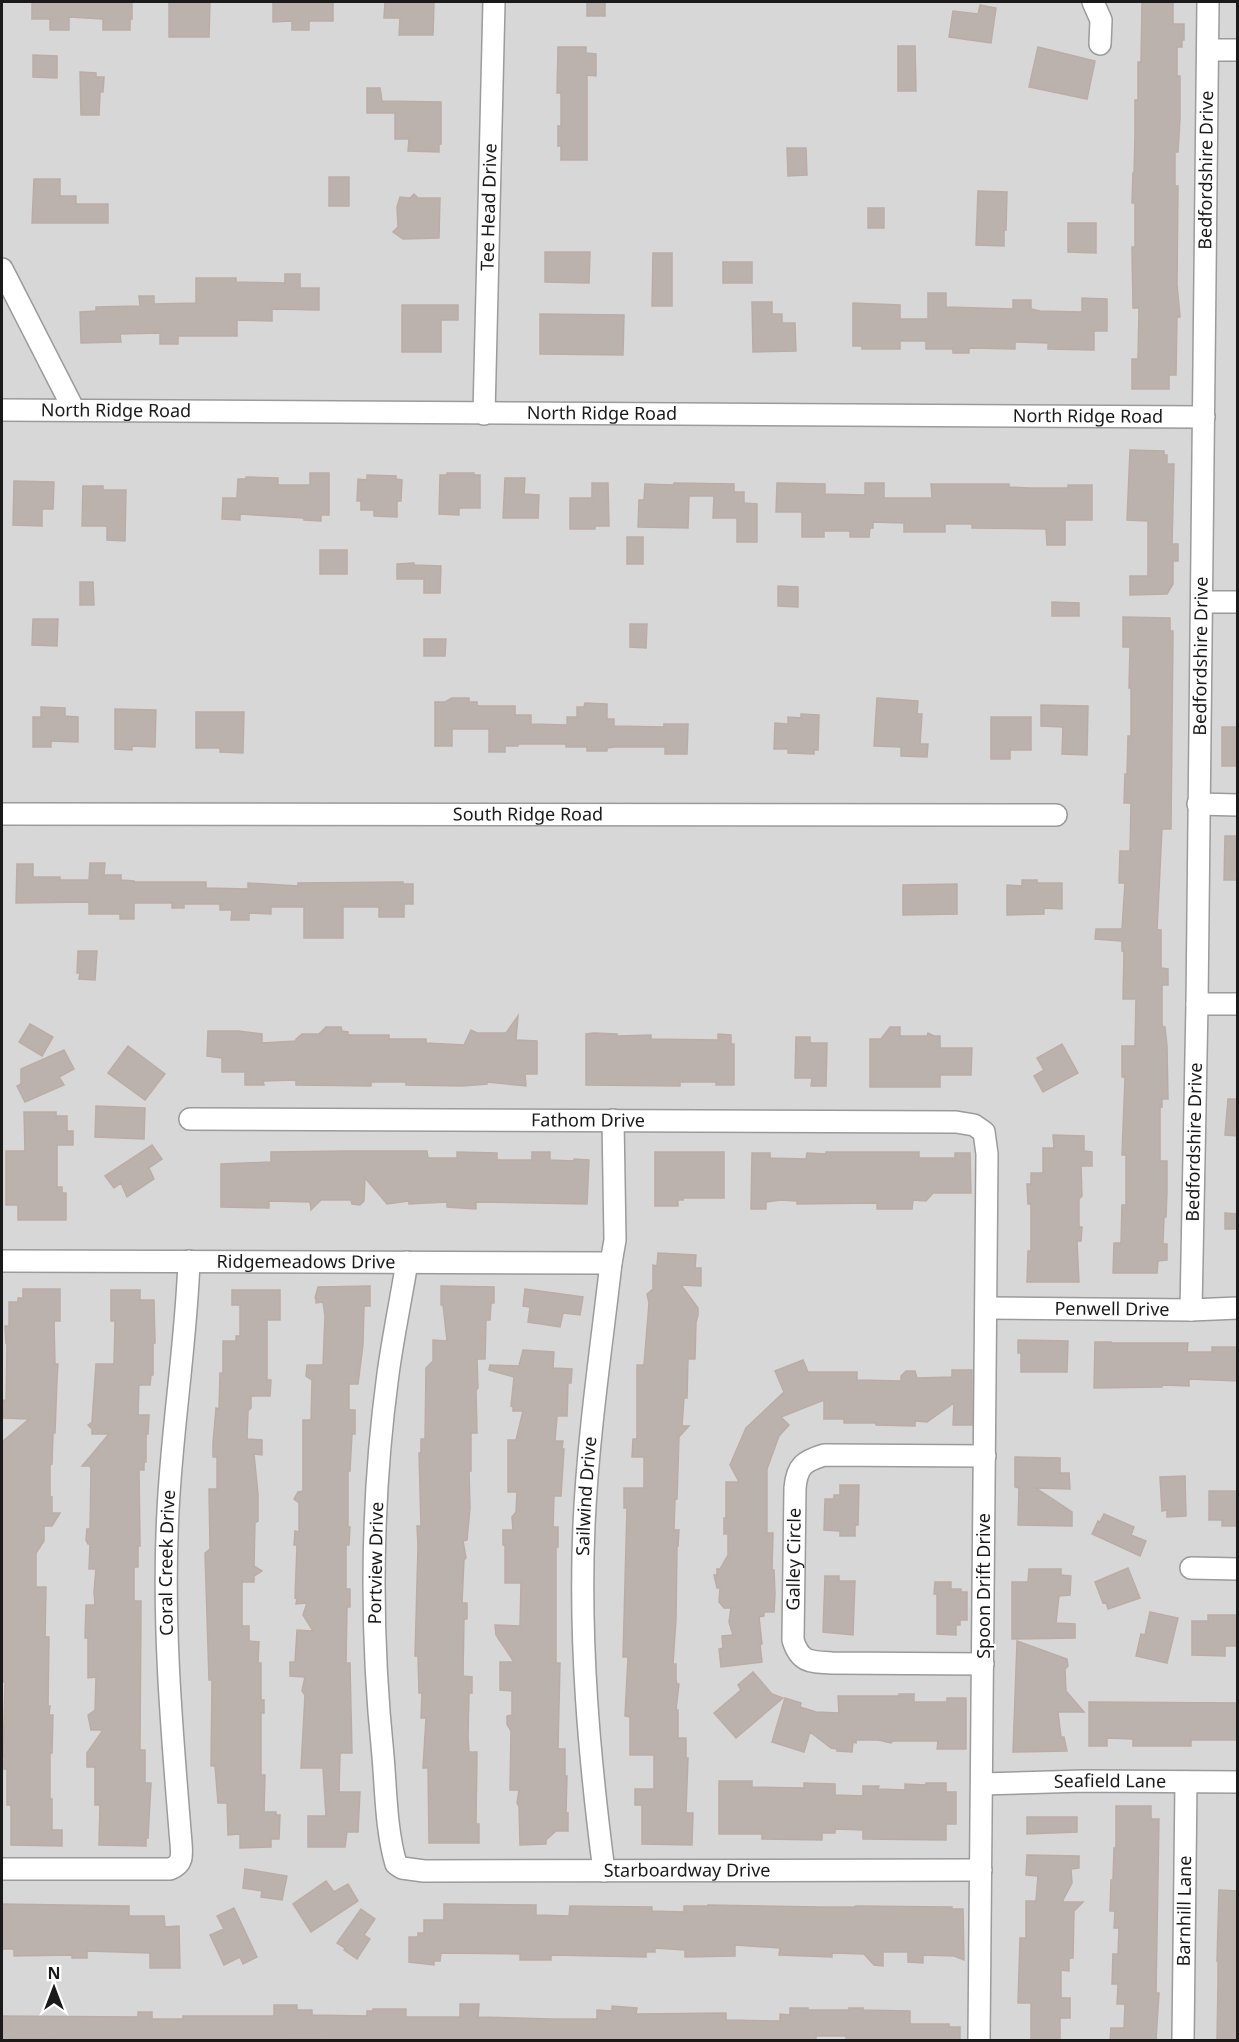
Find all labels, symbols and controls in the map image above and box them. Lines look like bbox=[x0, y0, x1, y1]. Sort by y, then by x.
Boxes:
street label: Bedfordshire Drive bbox=[1192, 90, 1218, 250]
street label: Tee Head Drive bbox=[474, 143, 502, 271]
street label: North Ridge Road bbox=[41, 397, 191, 422]
street label: North Ridge Road bbox=[527, 400, 677, 425]
street label: North Ridge Road bbox=[1013, 403, 1163, 428]
street label: Bedfordshire Drive bbox=[1187, 576, 1213, 736]
street label: South Ridge Road bbox=[453, 801, 603, 826]
street label: Bedfordshire Drive bbox=[1180, 1062, 1207, 1222]
street label: Fathom Drive bbox=[531, 1107, 645, 1132]
street label: Ridgemeadows Drive bbox=[217, 1249, 395, 1273]
street label: Penwell Drive bbox=[1054, 1296, 1170, 1321]
street label: Sailwind Drive bbox=[570, 1435, 602, 1556]
street label: Coral Creek Drive bbox=[153, 1489, 180, 1636]
street label: Portview Drive bbox=[362, 1501, 388, 1625]
street label: Galley Circle bbox=[780, 1508, 806, 1611]
street label: Spoon Drift Drive bbox=[971, 1513, 995, 1659]
street label: Seafield Lane bbox=[1053, 1768, 1166, 1793]
street label: Barnhill Lane bbox=[1171, 1855, 1196, 1967]
street label: Starboardway Drive bbox=[604, 1857, 771, 1882]
north arrow bbox=[24, 1958, 84, 2018]
text: N bbox=[47, 1962, 61, 1984]

